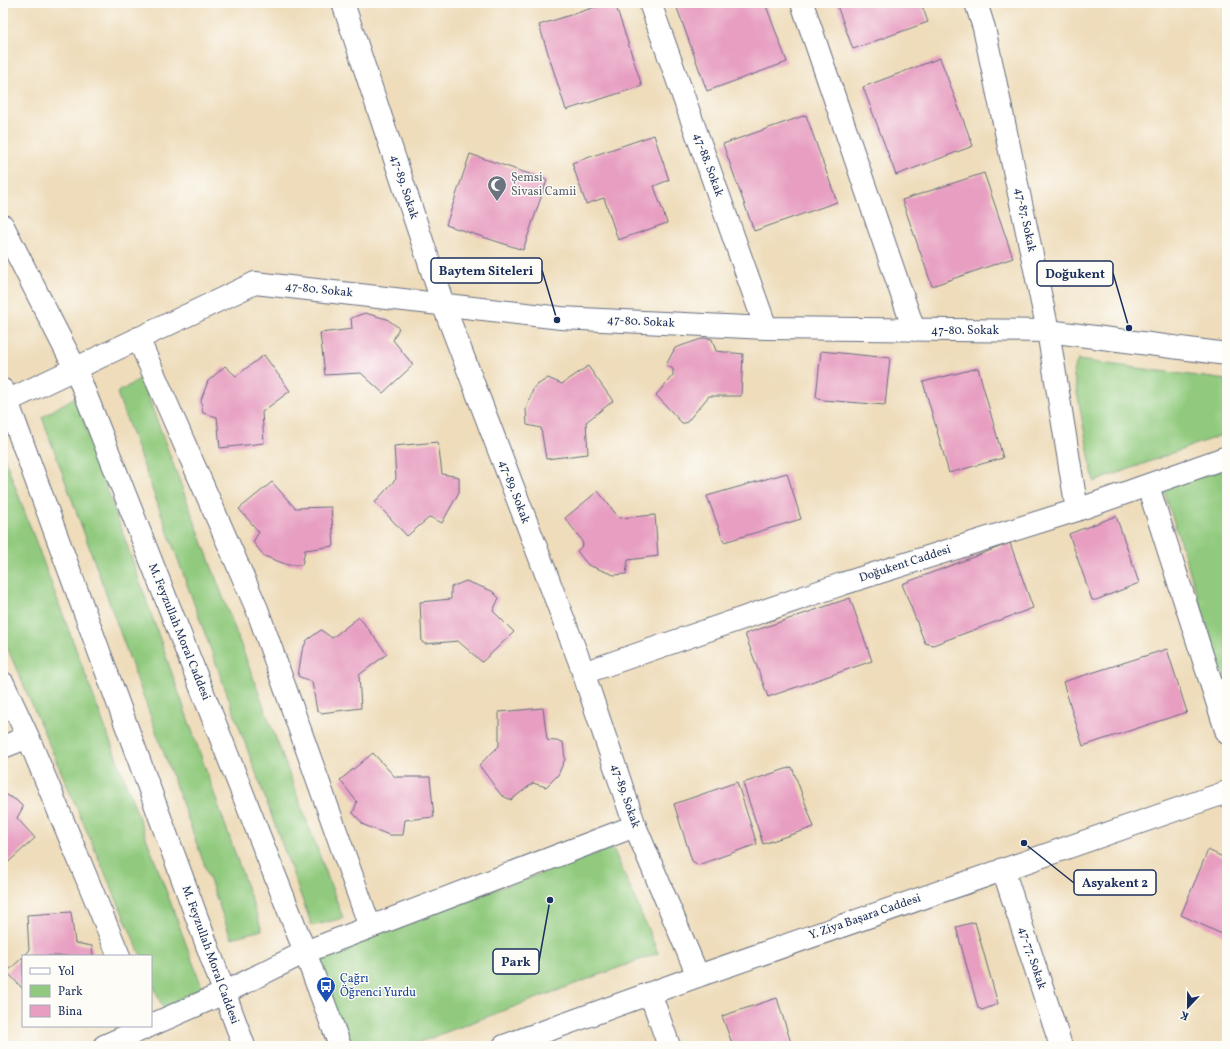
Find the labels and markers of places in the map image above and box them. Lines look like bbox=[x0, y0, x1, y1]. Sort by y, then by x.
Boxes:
place label: Şemsi Sivasi Camii bbox=[511, 170, 577, 200]
mosque icon: Şemsi Sivasi Camii bbox=[486, 174, 508, 202]
callout: Baytem Siteleri bbox=[431, 258, 542, 283]
callout: Doğukent bbox=[1037, 261, 1113, 286]
callout: Asyakent 2 bbox=[1074, 870, 1156, 895]
callout: Park bbox=[493, 949, 539, 974]
place label: Çağrı Öğrenci Yurdu bbox=[340, 971, 416, 1001]
bus stop icon: Çağrı Öğrenci Yurdu bbox=[315, 975, 337, 1003]

